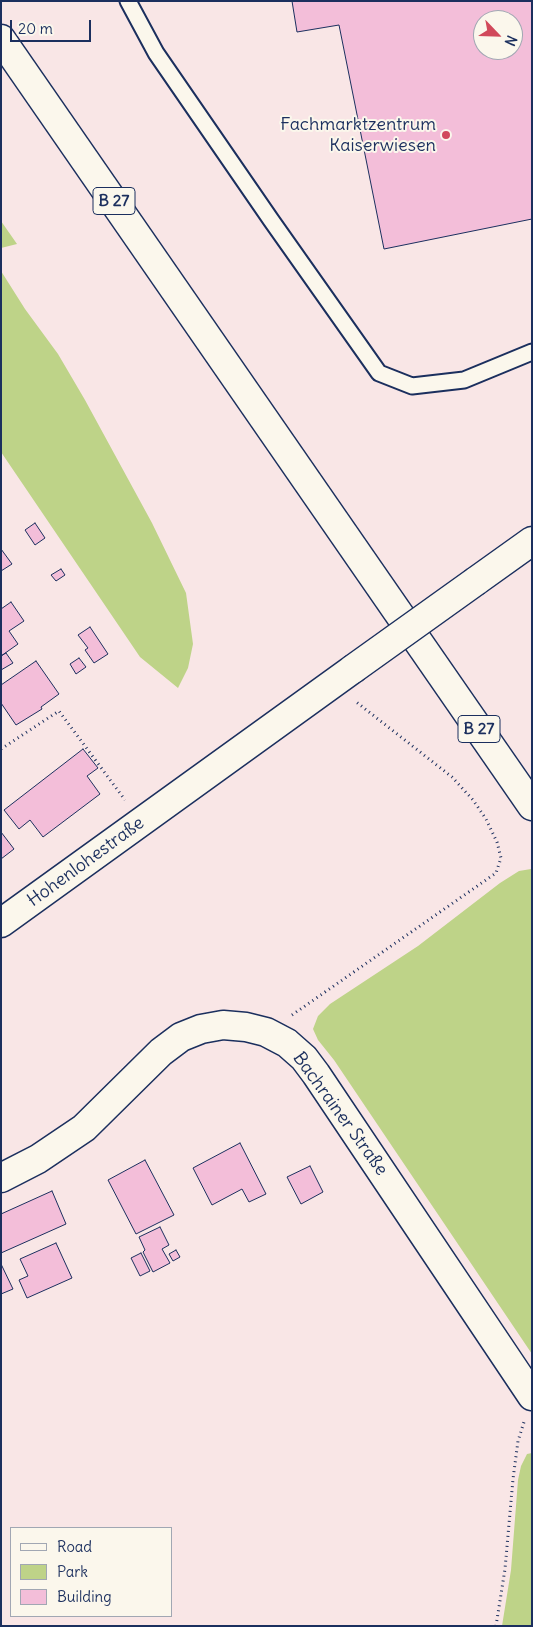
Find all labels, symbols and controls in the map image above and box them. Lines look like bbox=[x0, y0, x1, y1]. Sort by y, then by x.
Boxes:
scale bar bbox=[12, 10, 94, 42]
north arrow bbox=[473, 10, 523, 60]
text: 20 m bbox=[18, 19, 53, 38]
text: N bbox=[501, 33, 521, 49]
place label: Fachmarktzentrum Kaiserwiesen bbox=[280, 114, 436, 156]
marker: Fachmarktzentrum Kaiserwiesen bbox=[440, 129, 452, 141]
road number: B 27 bbox=[93, 188, 135, 215]
road number: B 27 bbox=[458, 716, 500, 742]
street label: Hohenlohestraße bbox=[23, 812, 149, 912]
street label: Bachrainer Straße bbox=[288, 1048, 392, 1180]
legend bbox=[10, 1527, 172, 1617]
text: Road bbox=[57, 1537, 92, 1556]
text: Park bbox=[57, 1562, 88, 1581]
text: Building bbox=[57, 1587, 112, 1606]

